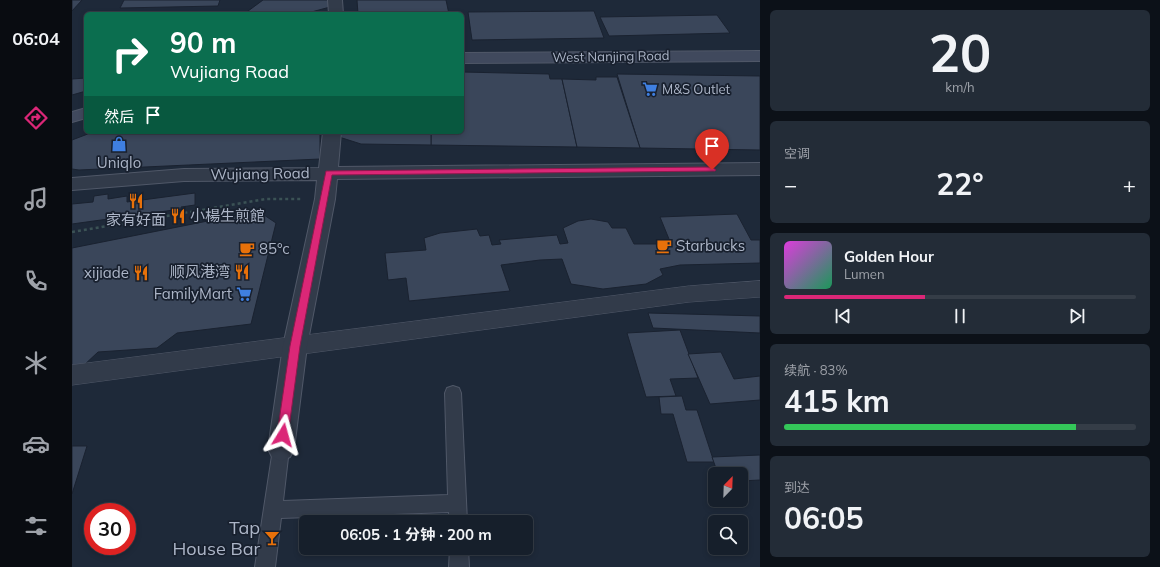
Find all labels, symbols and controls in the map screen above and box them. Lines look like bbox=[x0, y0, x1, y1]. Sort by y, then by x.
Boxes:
text: 20 bbox=[929, 20, 991, 85]
text: 90 m bbox=[170, 25, 236, 60]
text: 06:04 bbox=[12, 27, 60, 50]
icon: right bbox=[104, 28, 156, 80]
street label: West Nanjing Road bbox=[552, 47, 670, 65]
text: Wujiang Road bbox=[170, 60, 289, 83]
text: km/h bbox=[945, 79, 975, 95]
supermarket icon: M&S Outlet bbox=[641, 80, 659, 98]
place label: M&S Outlet bbox=[662, 81, 731, 97]
icon: directions bbox=[22, 104, 50, 132]
icon: arrive bbox=[142, 104, 164, 126]
text: 然后 bbox=[104, 107, 134, 126]
pin bbox=[695, 129, 729, 170]
shop icon: Uniqlo bbox=[110, 135, 128, 153]
icon: arrive bbox=[701, 135, 723, 157]
text: 空调 bbox=[784, 145, 810, 161]
place label: Uniqlo bbox=[97, 153, 141, 172]
street label: Wujiang Road bbox=[210, 163, 310, 184]
text: 22° bbox=[936, 165, 984, 203]
text: − bbox=[784, 171, 797, 199]
text: + bbox=[1123, 171, 1136, 199]
icon: music bbox=[22, 185, 50, 213]
restaurant icon: 家有好面 bbox=[127, 192, 145, 210]
place label: 小楊生煎館 bbox=[190, 206, 265, 225]
restaurant icon: 小楊生煎館 bbox=[169, 207, 187, 225]
place label: 家有好面 bbox=[106, 210, 166, 229]
place label: Starbucks bbox=[676, 236, 745, 255]
cafe icon: Starbucks bbox=[655, 237, 673, 255]
place label: 85°c bbox=[259, 239, 290, 258]
cafe icon: 85°c bbox=[238, 240, 256, 258]
text: Golden Hour bbox=[844, 247, 934, 266]
place label: 顺风港湾 bbox=[170, 262, 230, 281]
place label: xijiade bbox=[84, 263, 129, 282]
restaurant icon: 顺风港湾 bbox=[233, 263, 251, 281]
restaurant icon: xijiade bbox=[132, 264, 150, 282]
text: Lumen bbox=[844, 266, 885, 282]
icon: phone bbox=[22, 267, 50, 295]
place label: FamilyMart bbox=[154, 284, 232, 303]
supermarket icon: FamilyMart bbox=[235, 285, 253, 303]
icon: previous bbox=[832, 305, 854, 327]
icon: pause bbox=[949, 305, 971, 327]
icon: next bbox=[1066, 305, 1088, 327]
icon: climate bbox=[22, 349, 50, 377]
text: 续航 · 83% bbox=[784, 362, 848, 378]
text: 415 km bbox=[784, 382, 890, 420]
position arrow bbox=[262, 414, 304, 456]
icon: car bbox=[22, 430, 50, 458]
north arrow bbox=[708, 467, 748, 507]
map controls bbox=[708, 467, 748, 555]
text: 到达 bbox=[784, 479, 810, 495]
text: 06:05 bbox=[784, 499, 863, 537]
speed limit sign: 30 bbox=[84, 503, 136, 555]
icon: filters bbox=[22, 512, 50, 540]
button: search bbox=[708, 515, 748, 555]
place label: Tap House Bar bbox=[173, 516, 260, 560]
text: 06:05 · 1 分钟 · 200 m bbox=[340, 525, 492, 544]
bar icon: Tap House Bar bbox=[263, 529, 281, 547]

